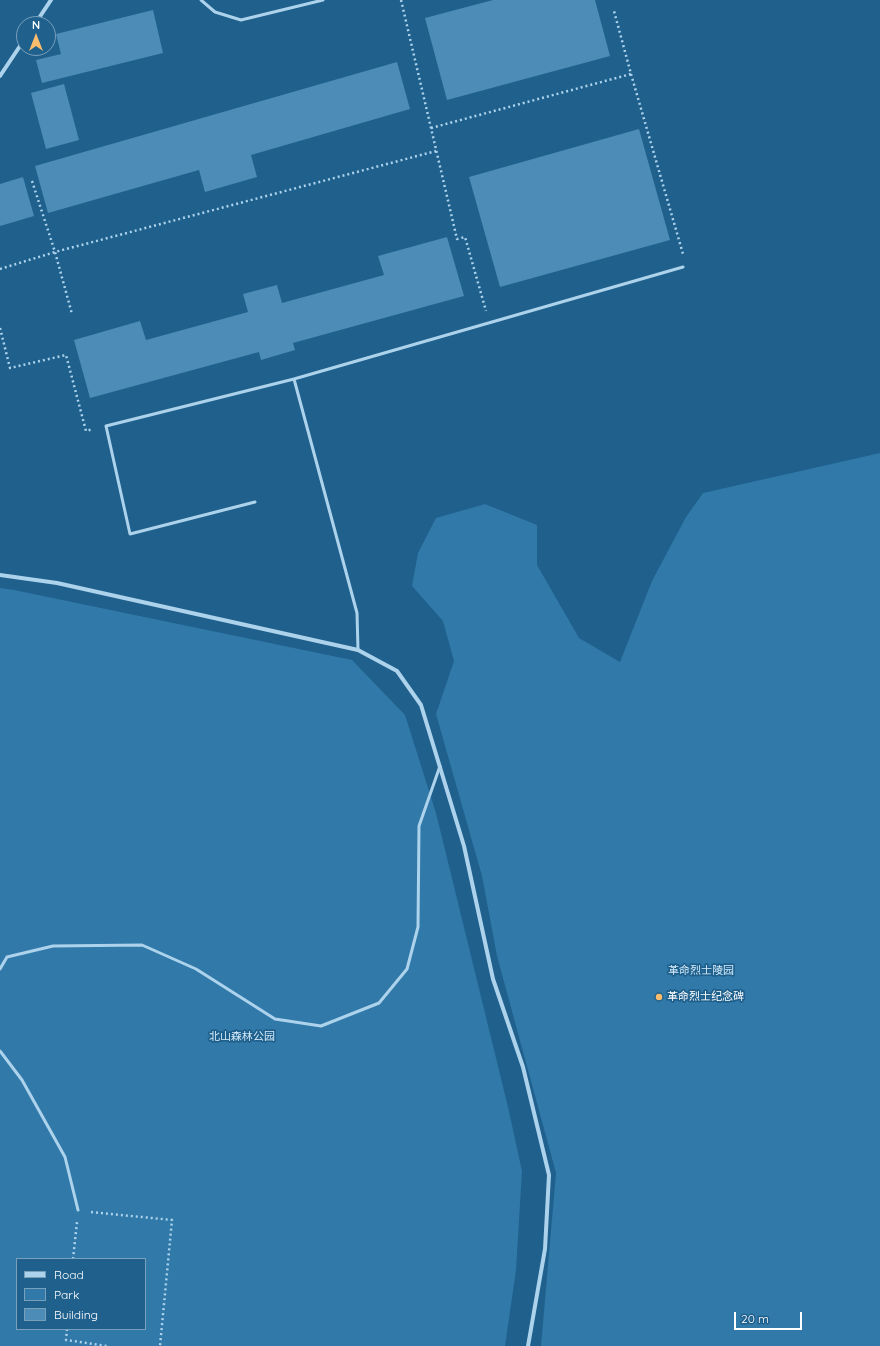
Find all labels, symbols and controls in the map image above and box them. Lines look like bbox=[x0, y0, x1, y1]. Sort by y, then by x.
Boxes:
north arrow bbox=[16, 16, 56, 56]
text: N bbox=[32, 18, 40, 32]
park label: 革命烈士陵园 bbox=[668, 964, 734, 978]
place label: 革命烈士纪念碑 bbox=[667, 990, 744, 1004]
marker: 革命烈士纪念碑 bbox=[654, 992, 664, 1002]
park label: 北山森林公园 bbox=[209, 1030, 275, 1044]
legend bbox=[16, 1258, 146, 1330]
text: Road bbox=[54, 1267, 84, 1282]
text: Park bbox=[54, 1287, 79, 1302]
scale bar bbox=[736, 1304, 804, 1330]
text: Building bbox=[54, 1307, 98, 1322]
text: 20 m bbox=[741, 1311, 769, 1326]

